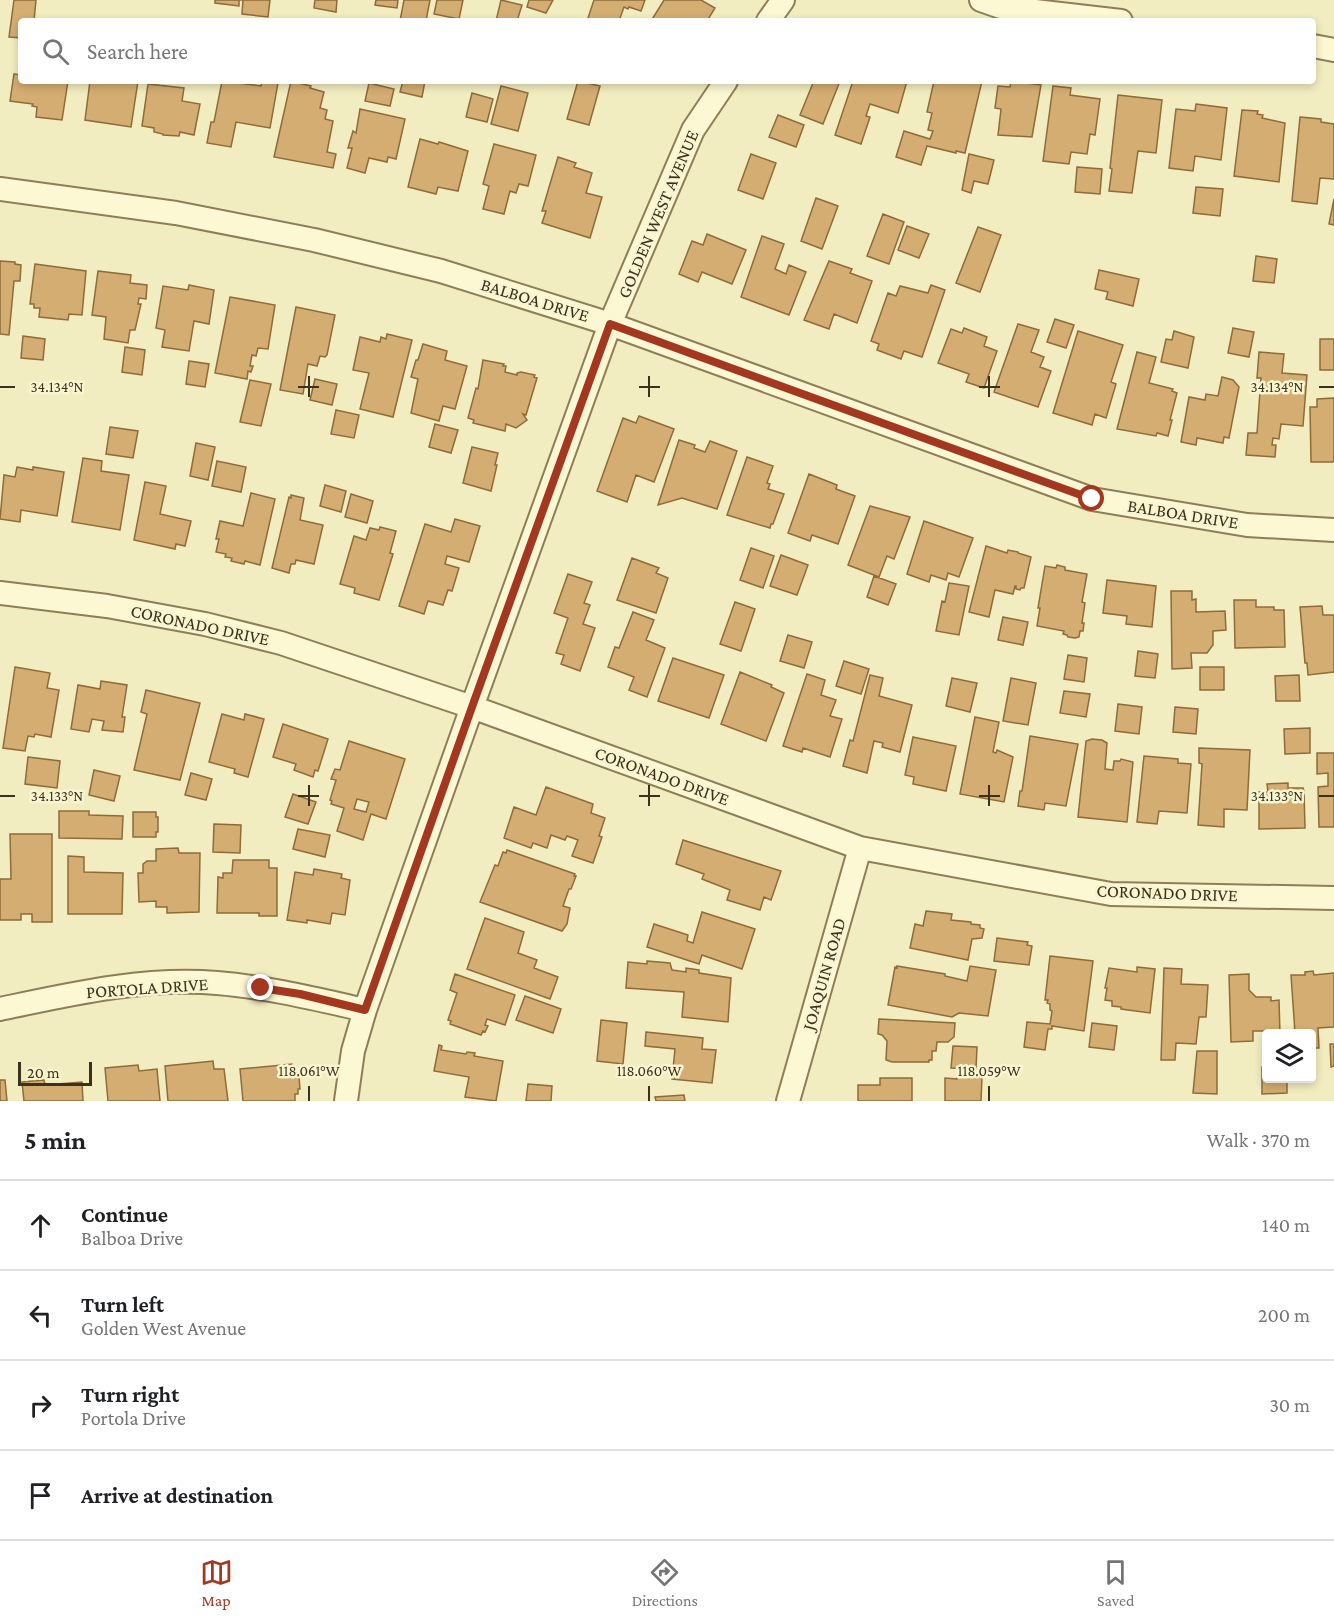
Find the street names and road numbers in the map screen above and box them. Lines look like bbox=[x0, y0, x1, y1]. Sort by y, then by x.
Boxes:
street label: GOLDEN WEST AVENUE bbox=[614, 127, 703, 301]
street label: BALBOA DRIVE bbox=[479, 274, 592, 326]
street label: BALBOA DRIVE bbox=[1126, 495, 1240, 533]
street label: CORONADO DRIVE bbox=[129, 601, 271, 650]
street label: CORONADO DRIVE bbox=[592, 742, 732, 810]
street label: CORONADO DRIVE bbox=[1096, 881, 1238, 905]
street label: JOAQUIN ROAD bbox=[798, 916, 850, 1034]
street label: PORTOLA DRIVE bbox=[85, 974, 209, 1002]

